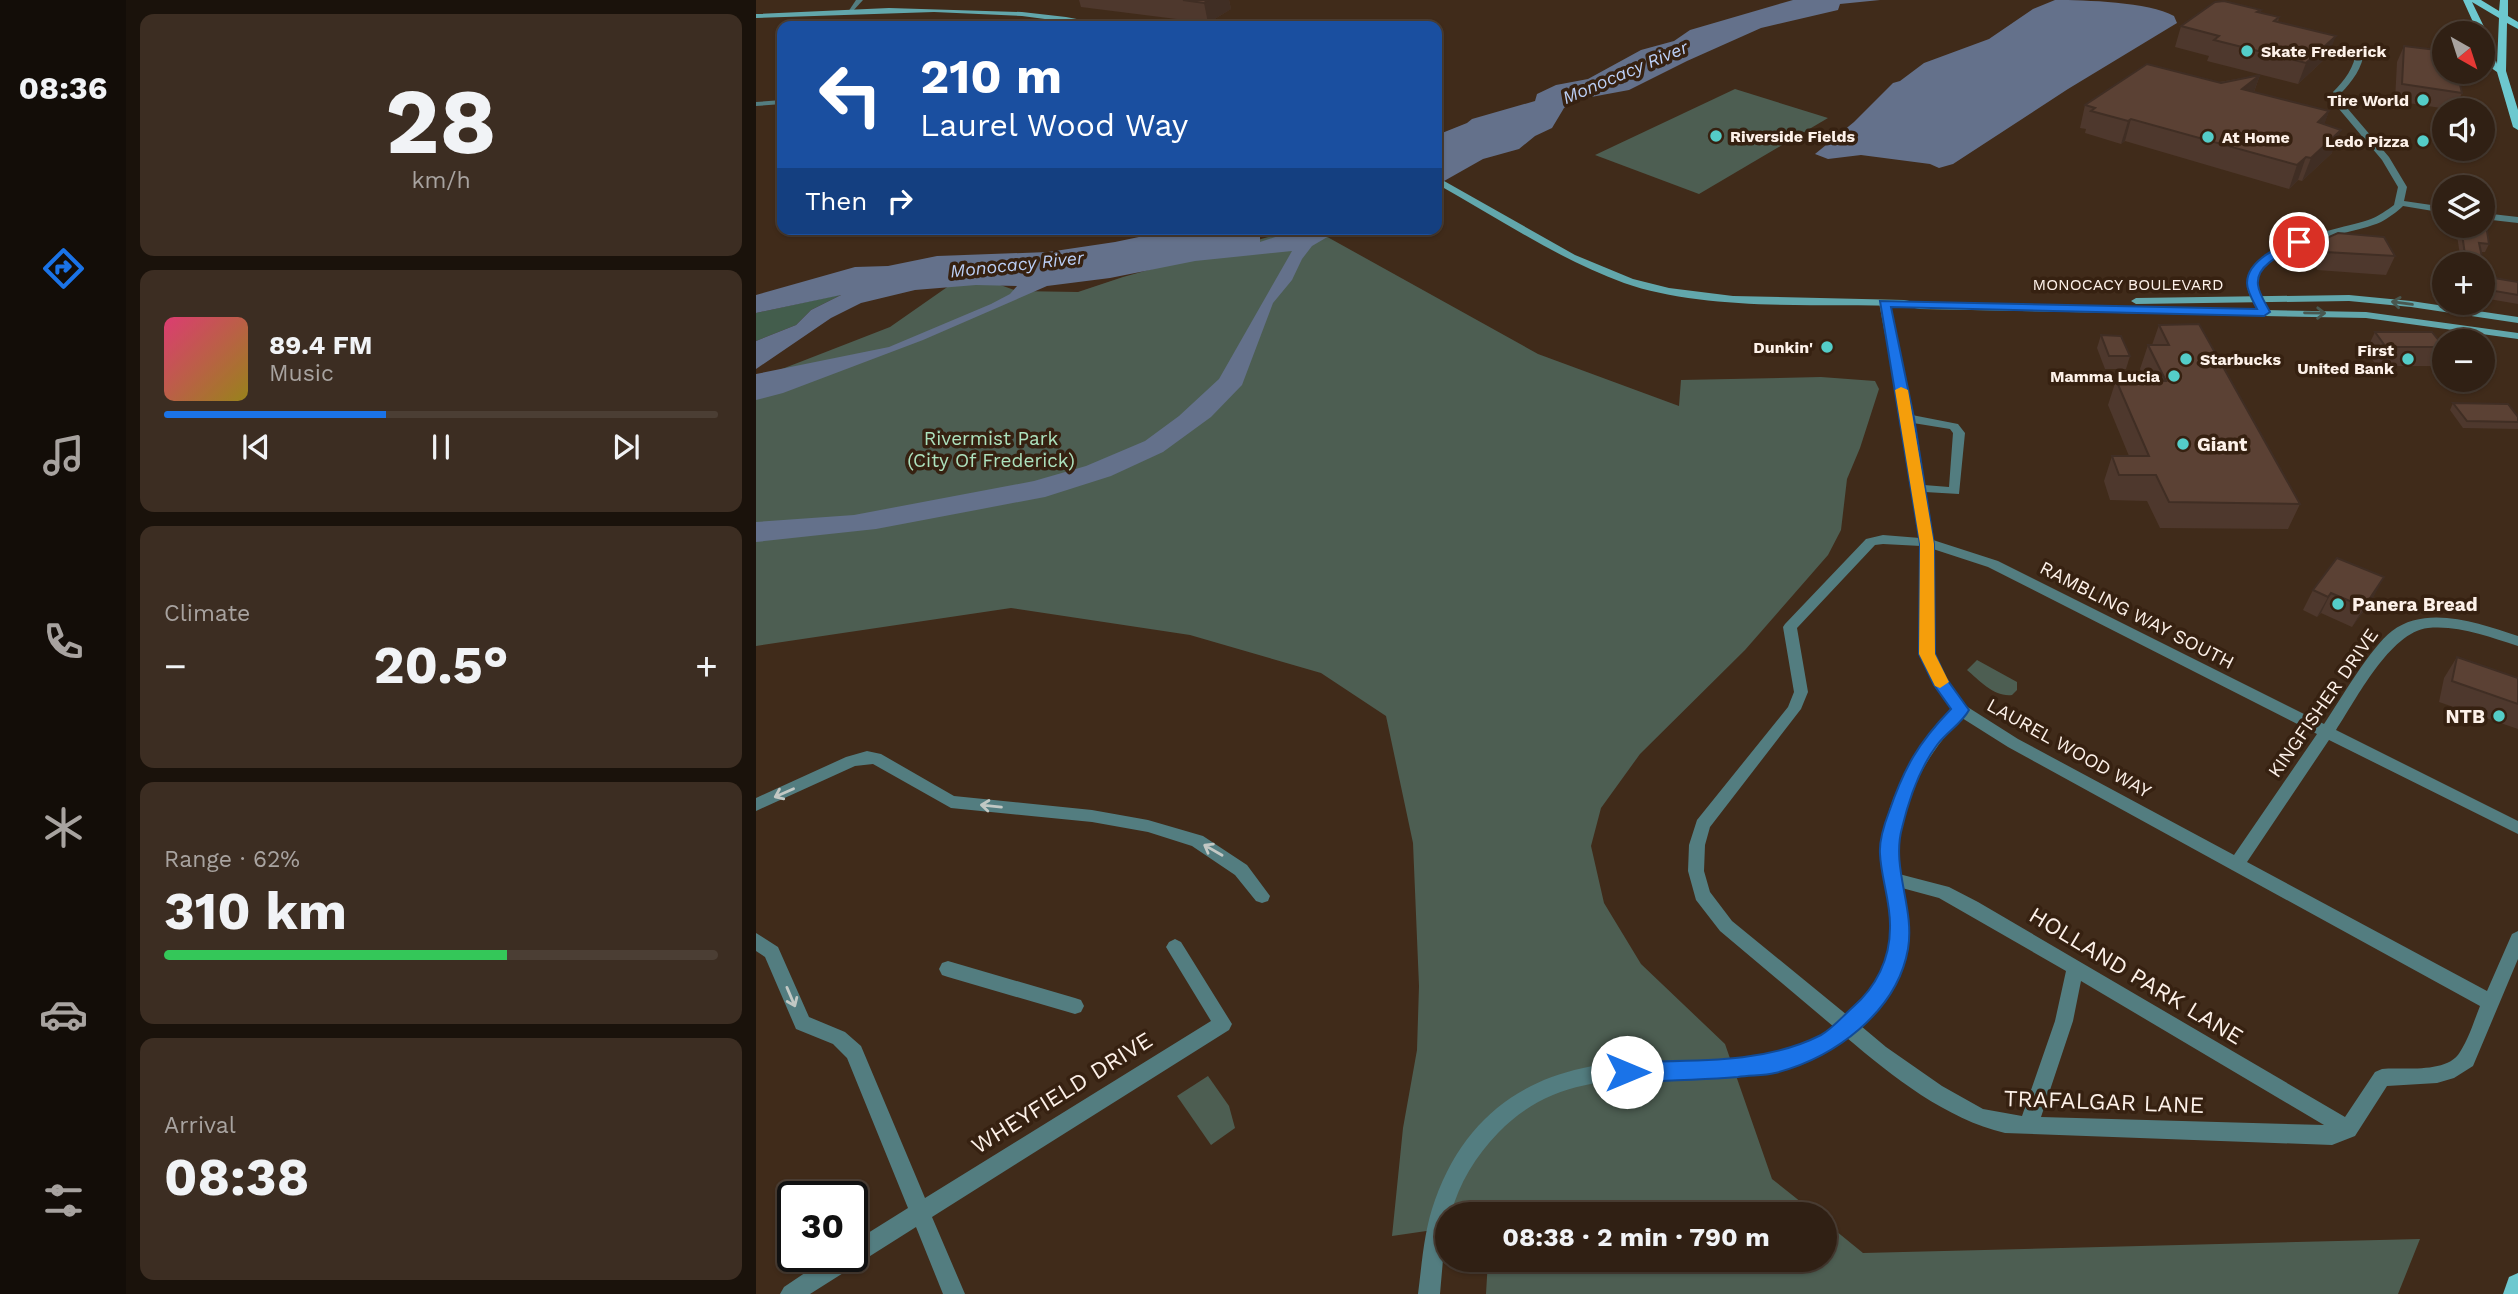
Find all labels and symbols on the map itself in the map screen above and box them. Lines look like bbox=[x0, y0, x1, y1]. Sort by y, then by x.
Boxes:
north arrow bbox=[2432, 21, 2496, 84]
water label: Monocacy River bbox=[1559, 36, 1692, 108]
place label: Skate Frederick bbox=[2261, 42, 2386, 61]
marker: Skate Frederick bbox=[2239, 43, 2255, 59]
place label: Tire World bbox=[2327, 91, 2409, 110]
marker: Tire World bbox=[2415, 92, 2431, 108]
place label: Riverside Fields bbox=[1730, 127, 1856, 146]
marker: Riverside Fields bbox=[1708, 128, 1724, 144]
place label: At Home bbox=[2222, 128, 2290, 147]
marker: At Home bbox=[2200, 129, 2216, 145]
place label: Ledo Pizza bbox=[2325, 132, 2410, 151]
marker: Ledo Pizza bbox=[2415, 133, 2431, 149]
pin bbox=[2269, 212, 2329, 272]
water label: Monocacy River bbox=[949, 246, 1086, 281]
street label: MONOCACY BOULEVARD bbox=[2032, 275, 2224, 294]
one-way arrow bbox=[2391, 296, 2414, 309]
one-way arrow bbox=[2303, 306, 2326, 320]
place label: Dunkin' bbox=[1753, 338, 1813, 357]
marker: Dunkin' bbox=[1819, 339, 1835, 355]
place label: First United Bank bbox=[2297, 341, 2394, 378]
place label: Starbucks bbox=[2200, 350, 2281, 369]
marker: Starbucks bbox=[2178, 351, 2194, 367]
marker: First United Bank bbox=[2400, 351, 2416, 367]
place label: Mamma Lucia bbox=[2050, 367, 2161, 386]
marker: Mamma Lucia bbox=[2166, 368, 2182, 384]
park label: Rivermist Park (City Of Frederick) bbox=[907, 427, 1075, 472]
place label: Giant bbox=[2197, 433, 2248, 456]
marker: Giant bbox=[2175, 436, 2191, 452]
street label: RAMBLING WAY SOUTH bbox=[2036, 556, 2238, 674]
place label: Panera Bread bbox=[2352, 593, 2478, 616]
marker: Panera Bread bbox=[2330, 596, 2346, 612]
street label: KINGFISHER DRIVE bbox=[2263, 624, 2383, 782]
street label: LAUREL WOOD WAY bbox=[1983, 693, 2155, 803]
place label: NTB bbox=[2446, 705, 2485, 728]
marker: NTB bbox=[2491, 708, 2507, 724]
one-way arrow bbox=[773, 787, 795, 800]
one-way arrow bbox=[980, 800, 1003, 813]
one-way arrow bbox=[1203, 843, 1223, 857]
street label: HOLLAND PARK LANE bbox=[2024, 901, 2248, 1051]
one-way arrow bbox=[785, 986, 798, 1007]
street label: WHEYFIELD DRIVE bbox=[967, 1026, 1157, 1160]
position arrow bbox=[1590, 1035, 1664, 1109]
street label: TRAFALGAR LANE bbox=[2003, 1085, 2205, 1119]
speed limit sign: 30 bbox=[777, 1181, 868, 1272]

